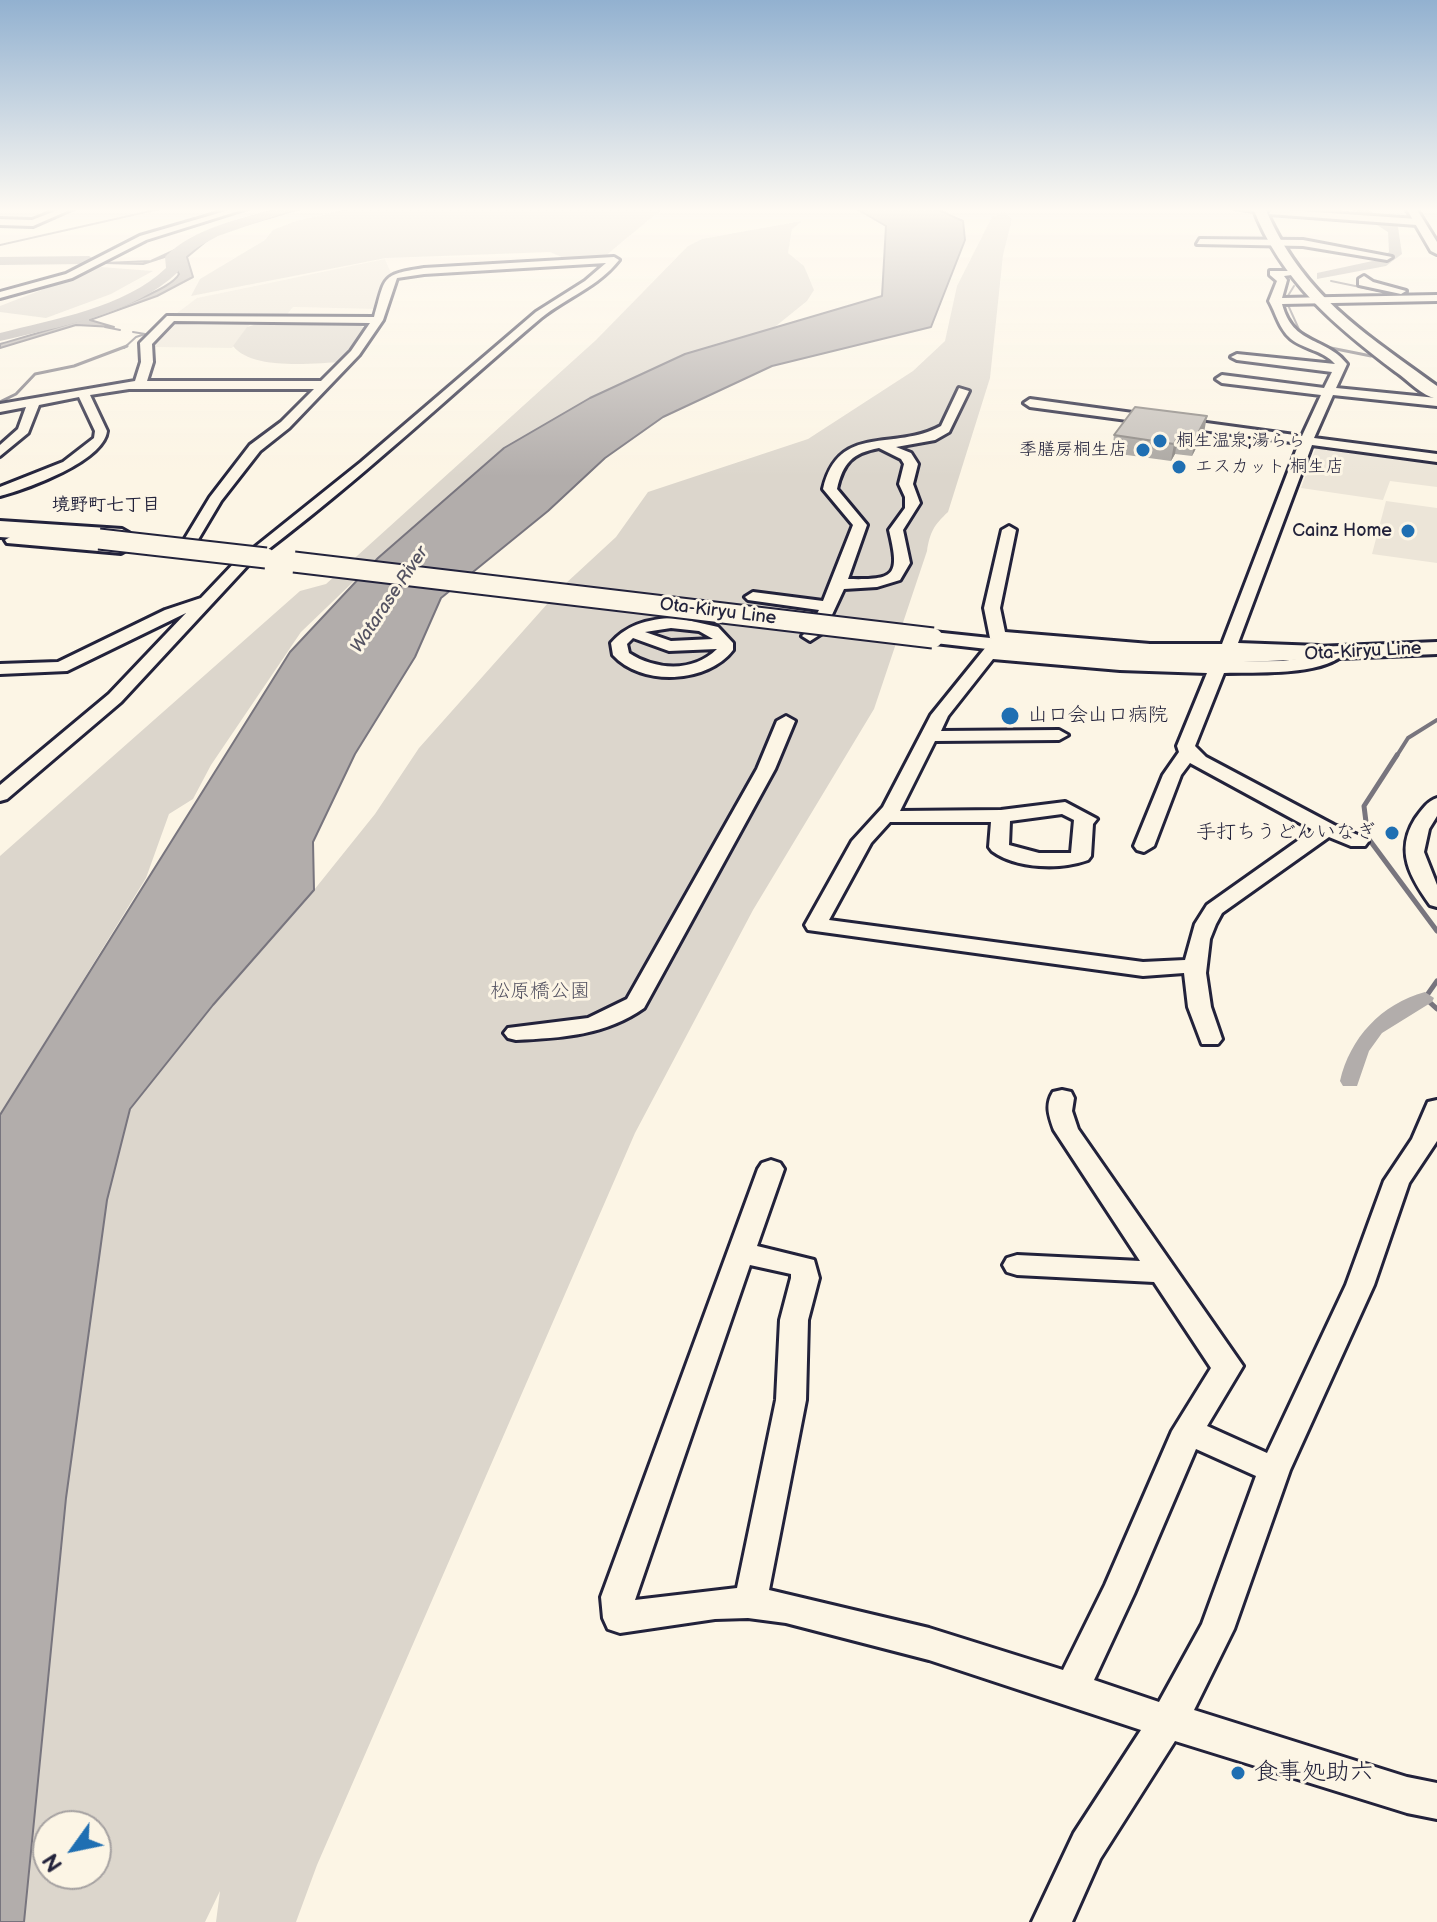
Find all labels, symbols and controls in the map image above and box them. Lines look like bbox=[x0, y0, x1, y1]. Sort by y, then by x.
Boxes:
place label: 桐生温泉;湯らら bbox=[1176, 430, 1306, 452]
marker: 桐生温泉;湯らら bbox=[1151, 432, 1169, 450]
place label: 季膳房桐生店 bbox=[1019, 439, 1127, 461]
marker: 季膳房桐生店 bbox=[1134, 441, 1152, 459]
place label: エスカット 桐生店 bbox=[1195, 456, 1344, 478]
marker: エスカット 桐生店 bbox=[1170, 458, 1188, 476]
district label: 境野町七丁目 bbox=[52, 494, 160, 516]
place label: Cainz Home bbox=[1292, 520, 1392, 542]
marker: Cainz Home bbox=[1399, 522, 1417, 540]
water label: Watarase River bbox=[347, 543, 433, 657]
street label: Ota-Kiryu Line bbox=[659, 594, 777, 630]
street label: Ota-Kiryu Line bbox=[1304, 638, 1422, 666]
place label: 山口会山口病院 bbox=[1028, 704, 1168, 728]
marker: 山口会山口病院 bbox=[999, 705, 1021, 727]
place label: 手打ちうどんいなぎ bbox=[1196, 821, 1376, 845]
marker: 手打ちうどんいなぎ bbox=[1383, 824, 1401, 842]
park label: 松原橋公園 bbox=[490, 980, 590, 1004]
place label: 食事処助六 bbox=[1254, 1759, 1374, 1787]
marker: 食事処助六 bbox=[1229, 1764, 1247, 1782]
north arrow bbox=[32, 1810, 112, 1890]
text: N bbox=[37, 1848, 69, 1877]

